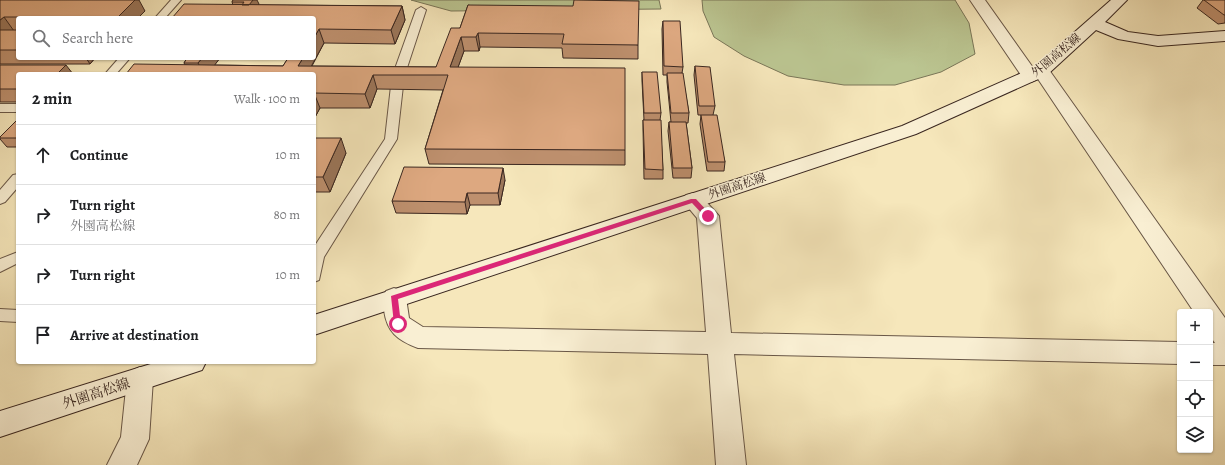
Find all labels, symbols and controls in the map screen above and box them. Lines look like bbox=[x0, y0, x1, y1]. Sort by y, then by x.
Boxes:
search box bbox=[16, 16, 316, 60]
icon: search bbox=[30, 27, 52, 49]
text: Search here bbox=[62, 28, 133, 48]
street label: 外園高松線 bbox=[1028, 30, 1084, 80]
text: 2 min bbox=[32, 87, 72, 110]
text: Walk · 100 m bbox=[234, 90, 300, 107]
icon: ahead bbox=[32, 144, 54, 166]
text: Continue bbox=[70, 145, 128, 165]
text: 10 m bbox=[275, 146, 300, 163]
street label: 外園高松線 bbox=[706, 169, 768, 203]
text: Turn right bbox=[70, 195, 135, 215]
icon: right bbox=[32, 204, 54, 226]
text: 80 m bbox=[273, 206, 300, 223]
route end bbox=[699, 207, 717, 225]
text: 外園高松線 bbox=[70, 217, 135, 234]
icon: right bbox=[32, 264, 54, 286]
text: Turn right bbox=[70, 265, 135, 285]
text: 10 m bbox=[275, 266, 300, 283]
map controls bbox=[1177, 309, 1213, 453]
button: + bbox=[1177, 309, 1213, 345]
route start bbox=[389, 315, 407, 333]
icon: arrive bbox=[32, 324, 54, 346]
text: Arrive at destination bbox=[70, 325, 199, 345]
button: − bbox=[1177, 345, 1213, 381]
street label: 外園高松線 bbox=[60, 374, 132, 413]
button: locate bbox=[1177, 381, 1213, 417]
button: layers bbox=[1177, 417, 1213, 453]

